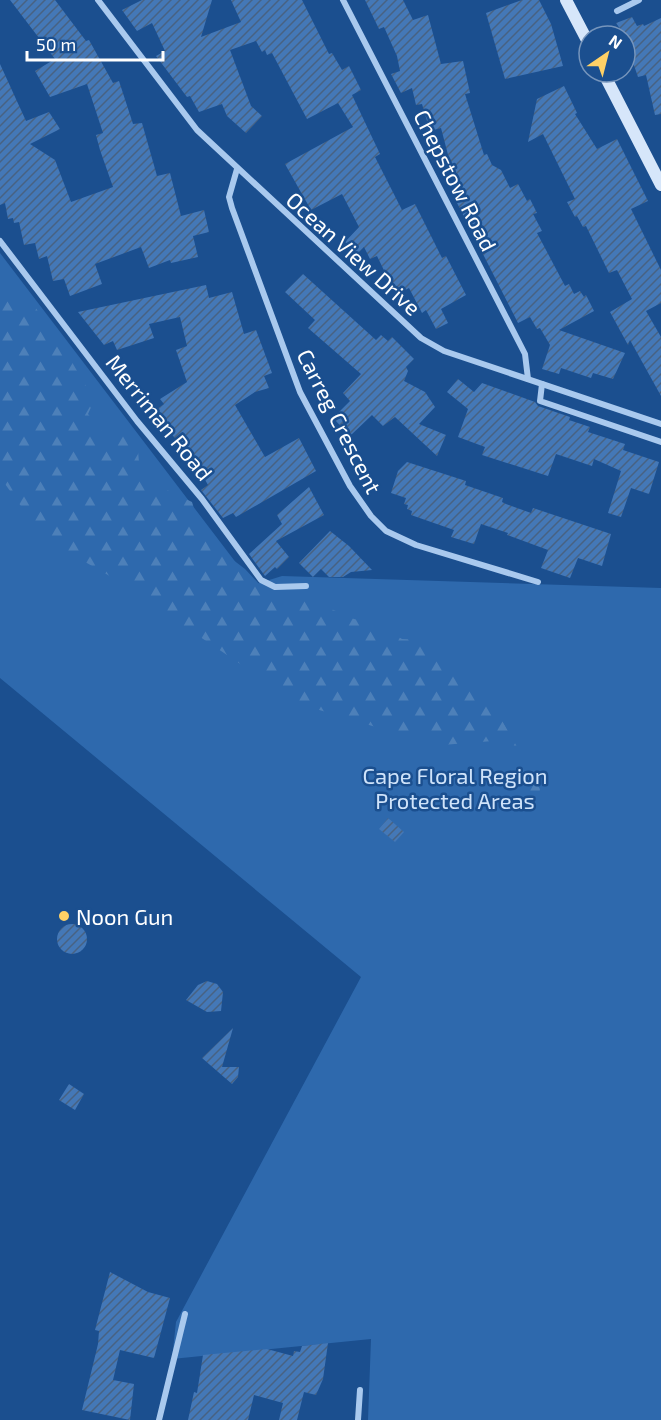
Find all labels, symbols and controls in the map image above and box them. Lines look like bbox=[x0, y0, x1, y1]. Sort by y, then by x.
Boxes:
scale bar bbox=[27, 24, 164, 62]
north arrow bbox=[577, 24, 637, 84]
text: N bbox=[606, 30, 626, 52]
text: 50 m bbox=[36, 33, 76, 55]
street label: Chepstow Road bbox=[409, 105, 503, 255]
street label: Ocean View Drive bbox=[281, 186, 427, 320]
street label: Carreg Crescent bbox=[292, 344, 388, 498]
street label: Merriman Road bbox=[101, 349, 219, 485]
park label: Cape Floral Region Protected Areas bbox=[362, 762, 548, 813]
place label: Noon Gun bbox=[76, 903, 173, 929]
marker: Noon Gun bbox=[57, 909, 71, 923]

